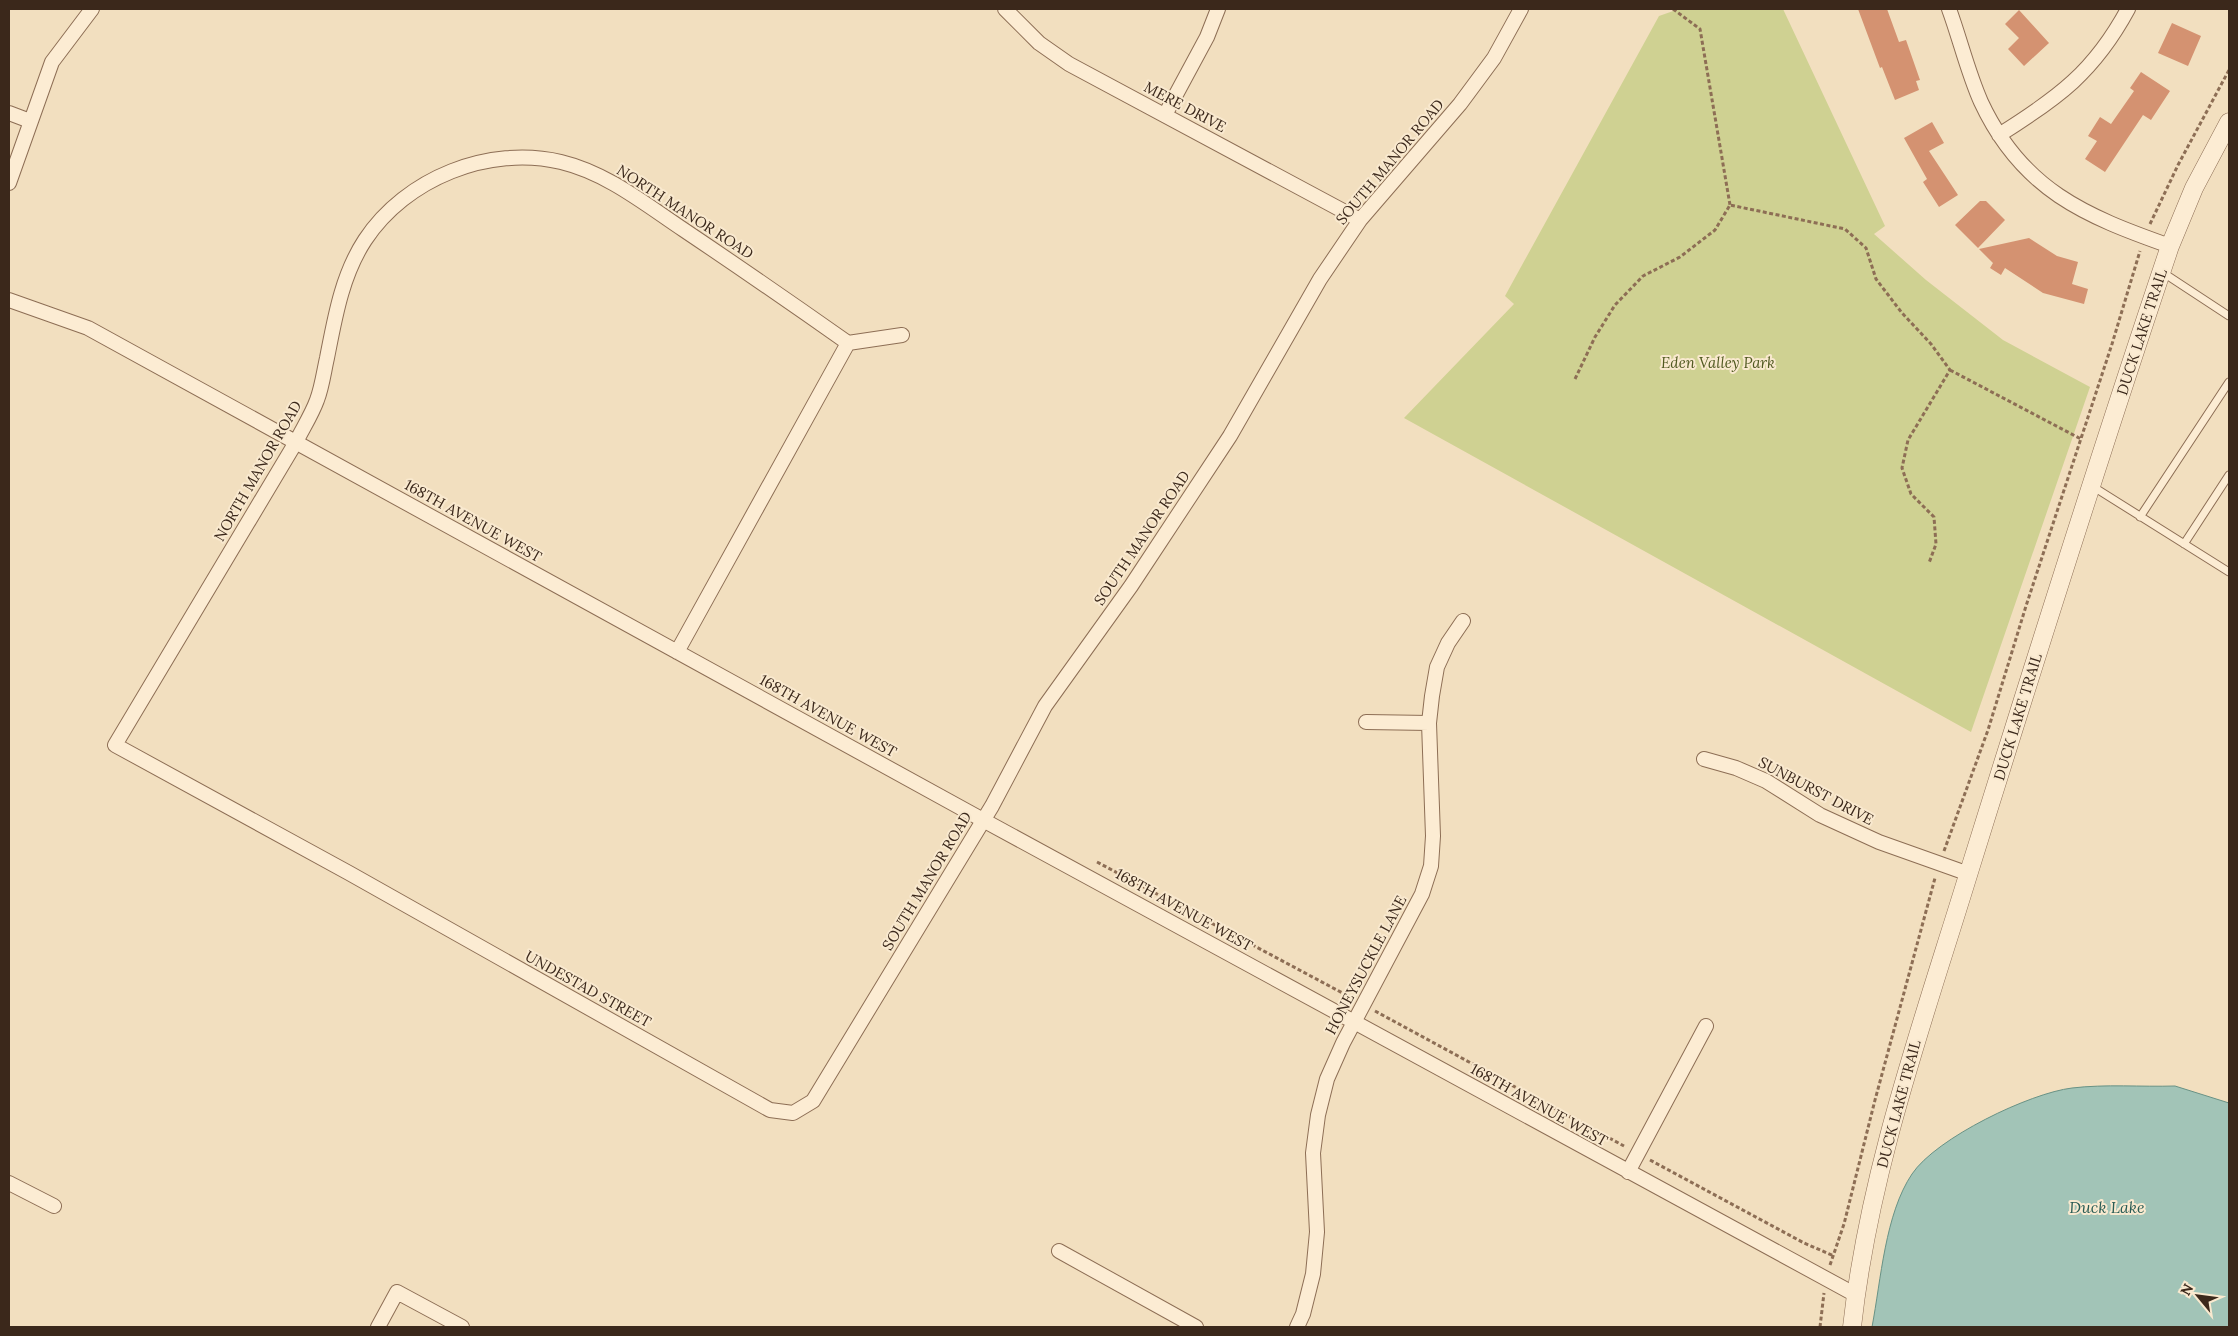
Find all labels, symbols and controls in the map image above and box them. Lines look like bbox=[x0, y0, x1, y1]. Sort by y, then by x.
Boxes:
street label: MERE DRIVE bbox=[1141, 77, 1230, 136]
street label: SOUTH MANOR ROAD bbox=[1331, 95, 1448, 228]
street label: NORTH MANOR ROAD bbox=[613, 160, 757, 263]
street label: DUCK LAKE TRAIL bbox=[2112, 266, 2171, 397]
park label: Eden Valley Park bbox=[1661, 353, 1775, 372]
street label: NORTH MANOR ROAD bbox=[210, 397, 306, 544]
street label: SOUTH MANOR ROAD bbox=[1089, 467, 1194, 609]
street label: 168TH AVENUE WEST bbox=[401, 475, 546, 566]
street label: DUCK LAKE TRAIL bbox=[1989, 651, 2046, 783]
street label: 168TH AVENUE WEST bbox=[756, 670, 901, 761]
street label: SUNBURST DRIVE bbox=[1755, 752, 1877, 829]
street label: SOUTH MANOR ROAD bbox=[878, 808, 975, 953]
street label: 168TH AVENUE WEST bbox=[1112, 864, 1257, 955]
street label: HONEYSUCKLE LANE bbox=[1321, 892, 1410, 1038]
street label: UNDESTAD STREET bbox=[522, 946, 655, 1031]
street label: DUCK LAKE TRAIL bbox=[1872, 1038, 1925, 1170]
street label: 168TH AVENUE WEST bbox=[1467, 1059, 1612, 1150]
water label: Duck Lake bbox=[2069, 1197, 2145, 1217]
north arrow bbox=[2173, 1271, 2223, 1321]
text: N bbox=[2176, 1280, 2197, 1299]

